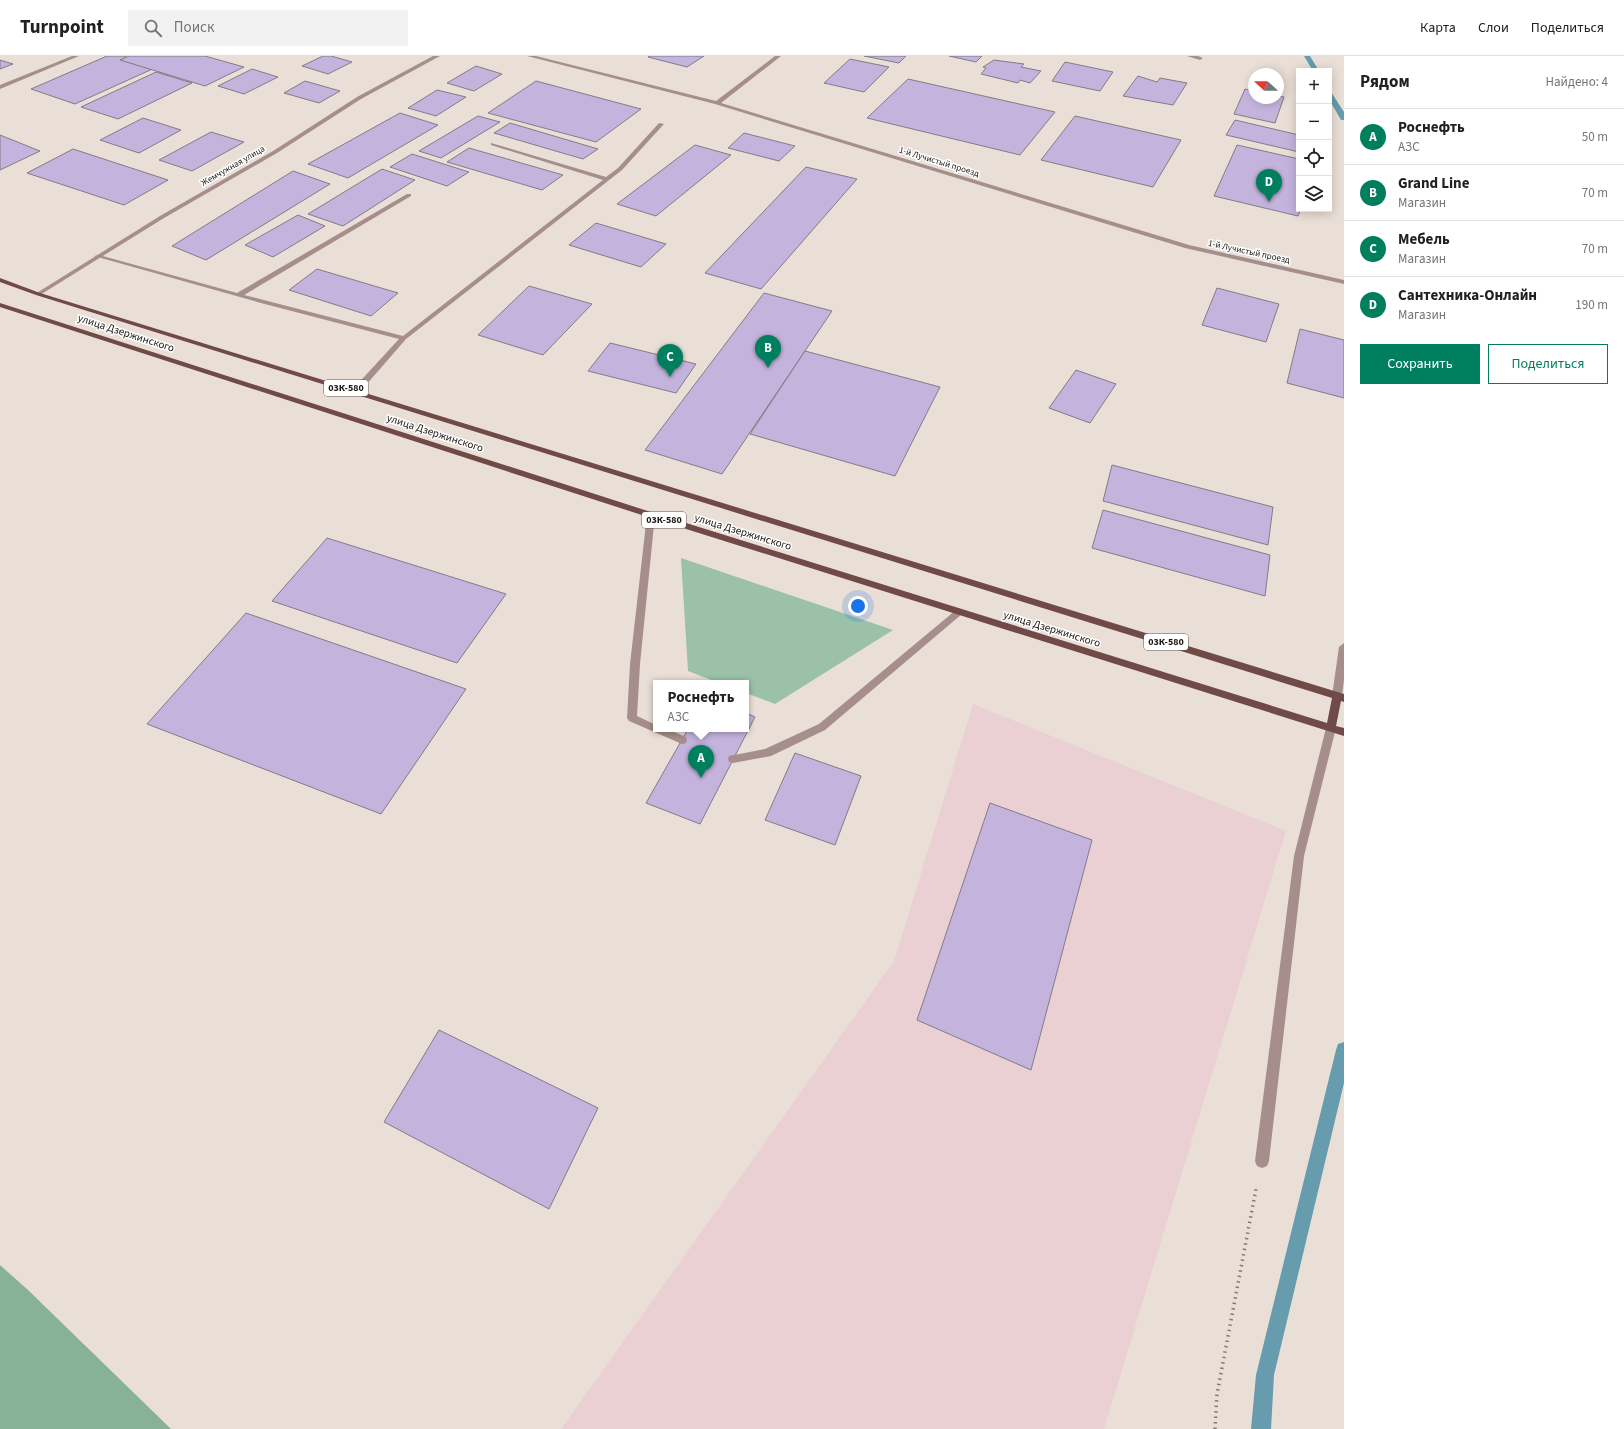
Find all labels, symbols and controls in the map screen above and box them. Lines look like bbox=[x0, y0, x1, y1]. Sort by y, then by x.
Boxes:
search box bbox=[128, 10, 408, 46]
text: Turnpoint bbox=[20, 14, 104, 41]
icon: search bbox=[142, 17, 164, 39]
text: Поиск bbox=[174, 17, 214, 38]
text: Карта bbox=[1420, 18, 1456, 38]
text: Слои bbox=[1478, 18, 1509, 38]
text: Поделиться bbox=[1531, 18, 1604, 38]
north arrow bbox=[1248, 68, 1284, 104]
map controls bbox=[1296, 68, 1332, 212]
button: + bbox=[1296, 68, 1332, 104]
text: Рядом bbox=[1360, 70, 1410, 94]
text: Найдено: 4 bbox=[1546, 73, 1608, 91]
button: − bbox=[1296, 104, 1332, 140]
text: Роснефть bbox=[1398, 117, 1465, 138]
text: A bbox=[1369, 128, 1377, 146]
text: 50 m bbox=[1582, 128, 1608, 146]
text: АЗС bbox=[1398, 138, 1420, 156]
button: locate bbox=[1296, 140, 1332, 176]
street label: Жемчужная улица bbox=[199, 142, 267, 190]
street label: 1-й Лучистый проезд bbox=[897, 144, 981, 180]
pin: D bbox=[1256, 169, 1282, 202]
text: Grand Line bbox=[1398, 173, 1469, 194]
button: layers bbox=[1296, 176, 1332, 212]
text: B bbox=[1369, 184, 1377, 202]
text: 70 m bbox=[1582, 184, 1608, 202]
text: Магазин bbox=[1398, 194, 1446, 212]
text: Мебель bbox=[1398, 229, 1450, 250]
street label: 1-й Лучистый проезд bbox=[1207, 237, 1291, 267]
text: C bbox=[1369, 240, 1377, 258]
text: 70 m bbox=[1582, 240, 1608, 258]
text: Магазин bbox=[1398, 250, 1446, 268]
text: Сантехника-Онлайн bbox=[1398, 285, 1537, 306]
text: D bbox=[1369, 296, 1377, 314]
text: 190 m bbox=[1575, 296, 1608, 314]
text: Магазин bbox=[1398, 306, 1446, 324]
street label: улица Дзержинского bbox=[76, 310, 176, 356]
pin: B bbox=[755, 335, 781, 368]
pin: C bbox=[657, 344, 683, 377]
button: Сохранить bbox=[1360, 344, 1480, 384]
button: Поделиться bbox=[1488, 344, 1608, 384]
road number: 03К-580 bbox=[324, 380, 368, 396]
street label: улица Дзержинского bbox=[385, 410, 485, 456]
street label: улица Дзержинского bbox=[693, 510, 793, 554]
road number: 03К-580 bbox=[642, 512, 686, 528]
your location bbox=[848, 596, 868, 616]
street label: улица Дзержинского bbox=[1002, 607, 1102, 651]
road number: 03К-580 bbox=[1144, 634, 1188, 650]
popup bbox=[653, 680, 749, 732]
text: Роснефть bbox=[668, 687, 734, 708]
text: АЗС bbox=[668, 708, 689, 726]
pin: A bbox=[688, 745, 714, 778]

